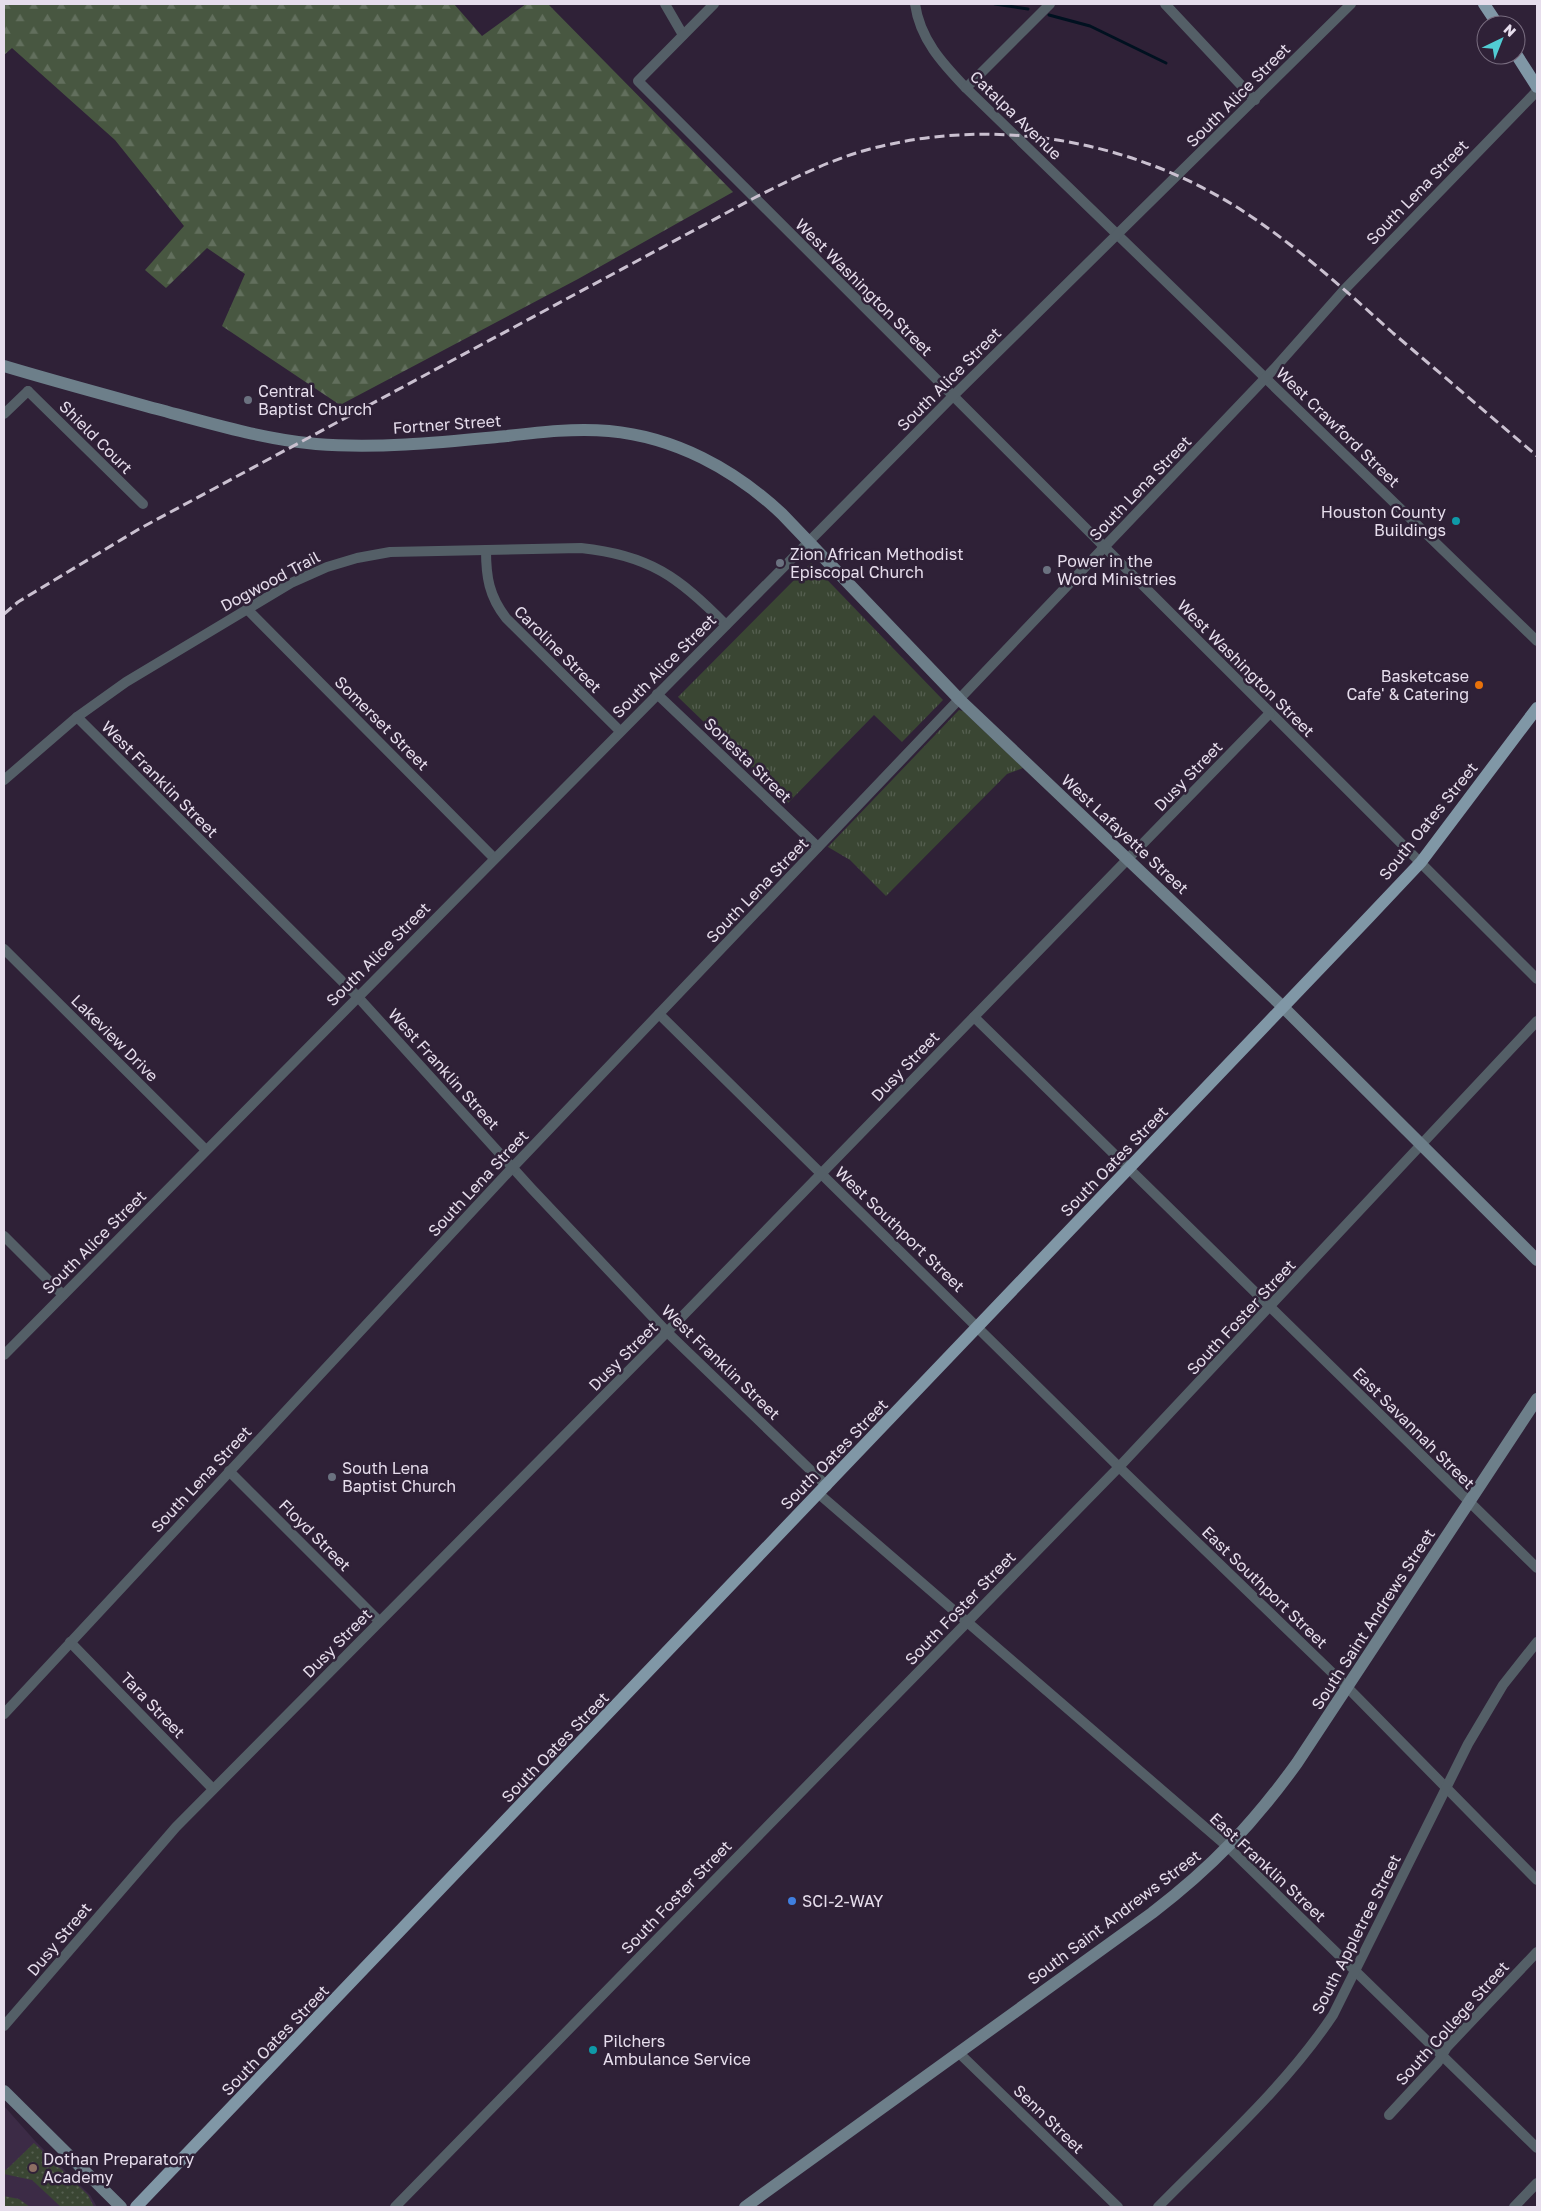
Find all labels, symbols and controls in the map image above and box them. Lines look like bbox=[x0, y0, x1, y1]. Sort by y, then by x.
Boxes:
north arrow bbox=[1476, 15, 1526, 65]
text: N bbox=[1501, 20, 1520, 40]
street label: South Alice Street bbox=[1182, 39, 1294, 151]
street label: Catalpa Avenue bbox=[966, 66, 1066, 164]
street label: South Lena Street bbox=[1362, 135, 1472, 249]
street label: West Washington Street bbox=[791, 214, 937, 360]
street label: South Alice Street bbox=[893, 323, 1005, 435]
street label: West Crawford Street bbox=[1272, 363, 1404, 491]
place label: Central Baptist Church bbox=[258, 381, 372, 419]
marker: Central Baptist Church bbox=[242, 394, 254, 406]
street label: Shield Court bbox=[55, 396, 137, 478]
street label: Fortner Street bbox=[392, 410, 502, 438]
street label: South Lena Street bbox=[1085, 431, 1195, 545]
place label: Houston County Buildings bbox=[1321, 502, 1446, 540]
marker: Houston County Buildings bbox=[1450, 515, 1462, 527]
place label: Zion African Methodist Episcopal Church bbox=[790, 544, 964, 582]
street label: Dogwood Trail bbox=[217, 546, 323, 616]
place label: Power in the Word Ministries bbox=[1057, 551, 1177, 589]
marker: Zion African Methodist Episcopal Church bbox=[774, 557, 786, 569]
marker: Power in the Word Ministries bbox=[1041, 564, 1053, 576]
street label: West Washington Street bbox=[1173, 595, 1319, 741]
street label: Caroline Street bbox=[510, 601, 606, 697]
street label: South Alice Street bbox=[608, 610, 720, 722]
place label: Basketcase Cafe' & Catering bbox=[1346, 666, 1469, 704]
street label: Somerset Street bbox=[331, 672, 433, 774]
marker: Basketcase Cafe' & Catering bbox=[1473, 679, 1485, 691]
street label: Sonesta Street bbox=[700, 713, 796, 807]
street label: West Franklin Street bbox=[97, 716, 223, 842]
street label: Dusy Street bbox=[1150, 737, 1226, 815]
street label: South Oates Street bbox=[1374, 758, 1482, 884]
street label: West Lafayette Street bbox=[1057, 770, 1193, 898]
street label: South Lena Street bbox=[702, 833, 812, 947]
street label: South Alice Street bbox=[322, 898, 434, 1010]
street label: Lakeview Drive bbox=[67, 990, 163, 1086]
street label: West Franklin Street bbox=[384, 1004, 504, 1134]
street label: Dusy Street bbox=[867, 1027, 943, 1105]
street label: South Oates Street bbox=[1056, 1102, 1172, 1220]
street label: South Lena Street bbox=[424, 1126, 532, 1240]
street label: West Southport Street bbox=[831, 1162, 969, 1296]
street label: South Alice Street bbox=[38, 1186, 150, 1298]
street label: South Foster Street bbox=[1182, 1255, 1300, 1379]
street label: West Franklin Street bbox=[658, 1300, 784, 1424]
street label: Dusy Street bbox=[584, 1317, 662, 1395]
street label: East Savannah Street bbox=[1349, 1363, 1479, 1493]
street label: South Oates Street bbox=[776, 1395, 892, 1513]
street label: South Lena Street bbox=[147, 1422, 255, 1536]
place label: South Lena Baptist Church bbox=[342, 1458, 456, 1496]
marker: South Lena Baptist Church bbox=[326, 1471, 338, 1483]
street label: Floyd Street bbox=[275, 1495, 355, 1575]
street label: East Southport Street bbox=[1198, 1522, 1332, 1652]
street label: South Saint Andrews Street bbox=[1307, 1525, 1439, 1713]
street label: South Foster Street bbox=[901, 1547, 1019, 1669]
street label: Dusy Street bbox=[298, 1604, 376, 1682]
street label: Tara Street bbox=[117, 1668, 189, 1742]
street label: South Oates Street bbox=[497, 1688, 613, 1806]
street label: East Franklin Street bbox=[1206, 1808, 1330, 1926]
street label: South Foster Street bbox=[617, 1836, 735, 1958]
street label: South Saint Andrews Street bbox=[1023, 1845, 1205, 1989]
street label: South Appletree Street bbox=[1307, 1851, 1405, 2017]
place label: SCI-2-WAY bbox=[802, 1891, 884, 1911]
marker: SCI-2-WAY bbox=[786, 1895, 798, 1907]
street label: Dusy Street bbox=[23, 1898, 95, 1980]
street label: South College Street bbox=[1391, 1957, 1513, 2089]
street label: South Oates Street bbox=[217, 1981, 333, 2099]
place label: Pilchers Ambulance Service bbox=[603, 2031, 751, 2069]
marker: Pilchers Ambulance Service bbox=[587, 2044, 599, 2056]
street label: Senn Street bbox=[1009, 2080, 1089, 2158]
place label: Dothan Preparatory Academy bbox=[43, 2149, 194, 2187]
marker: Dothan Preparatory Academy bbox=[27, 2162, 39, 2174]

